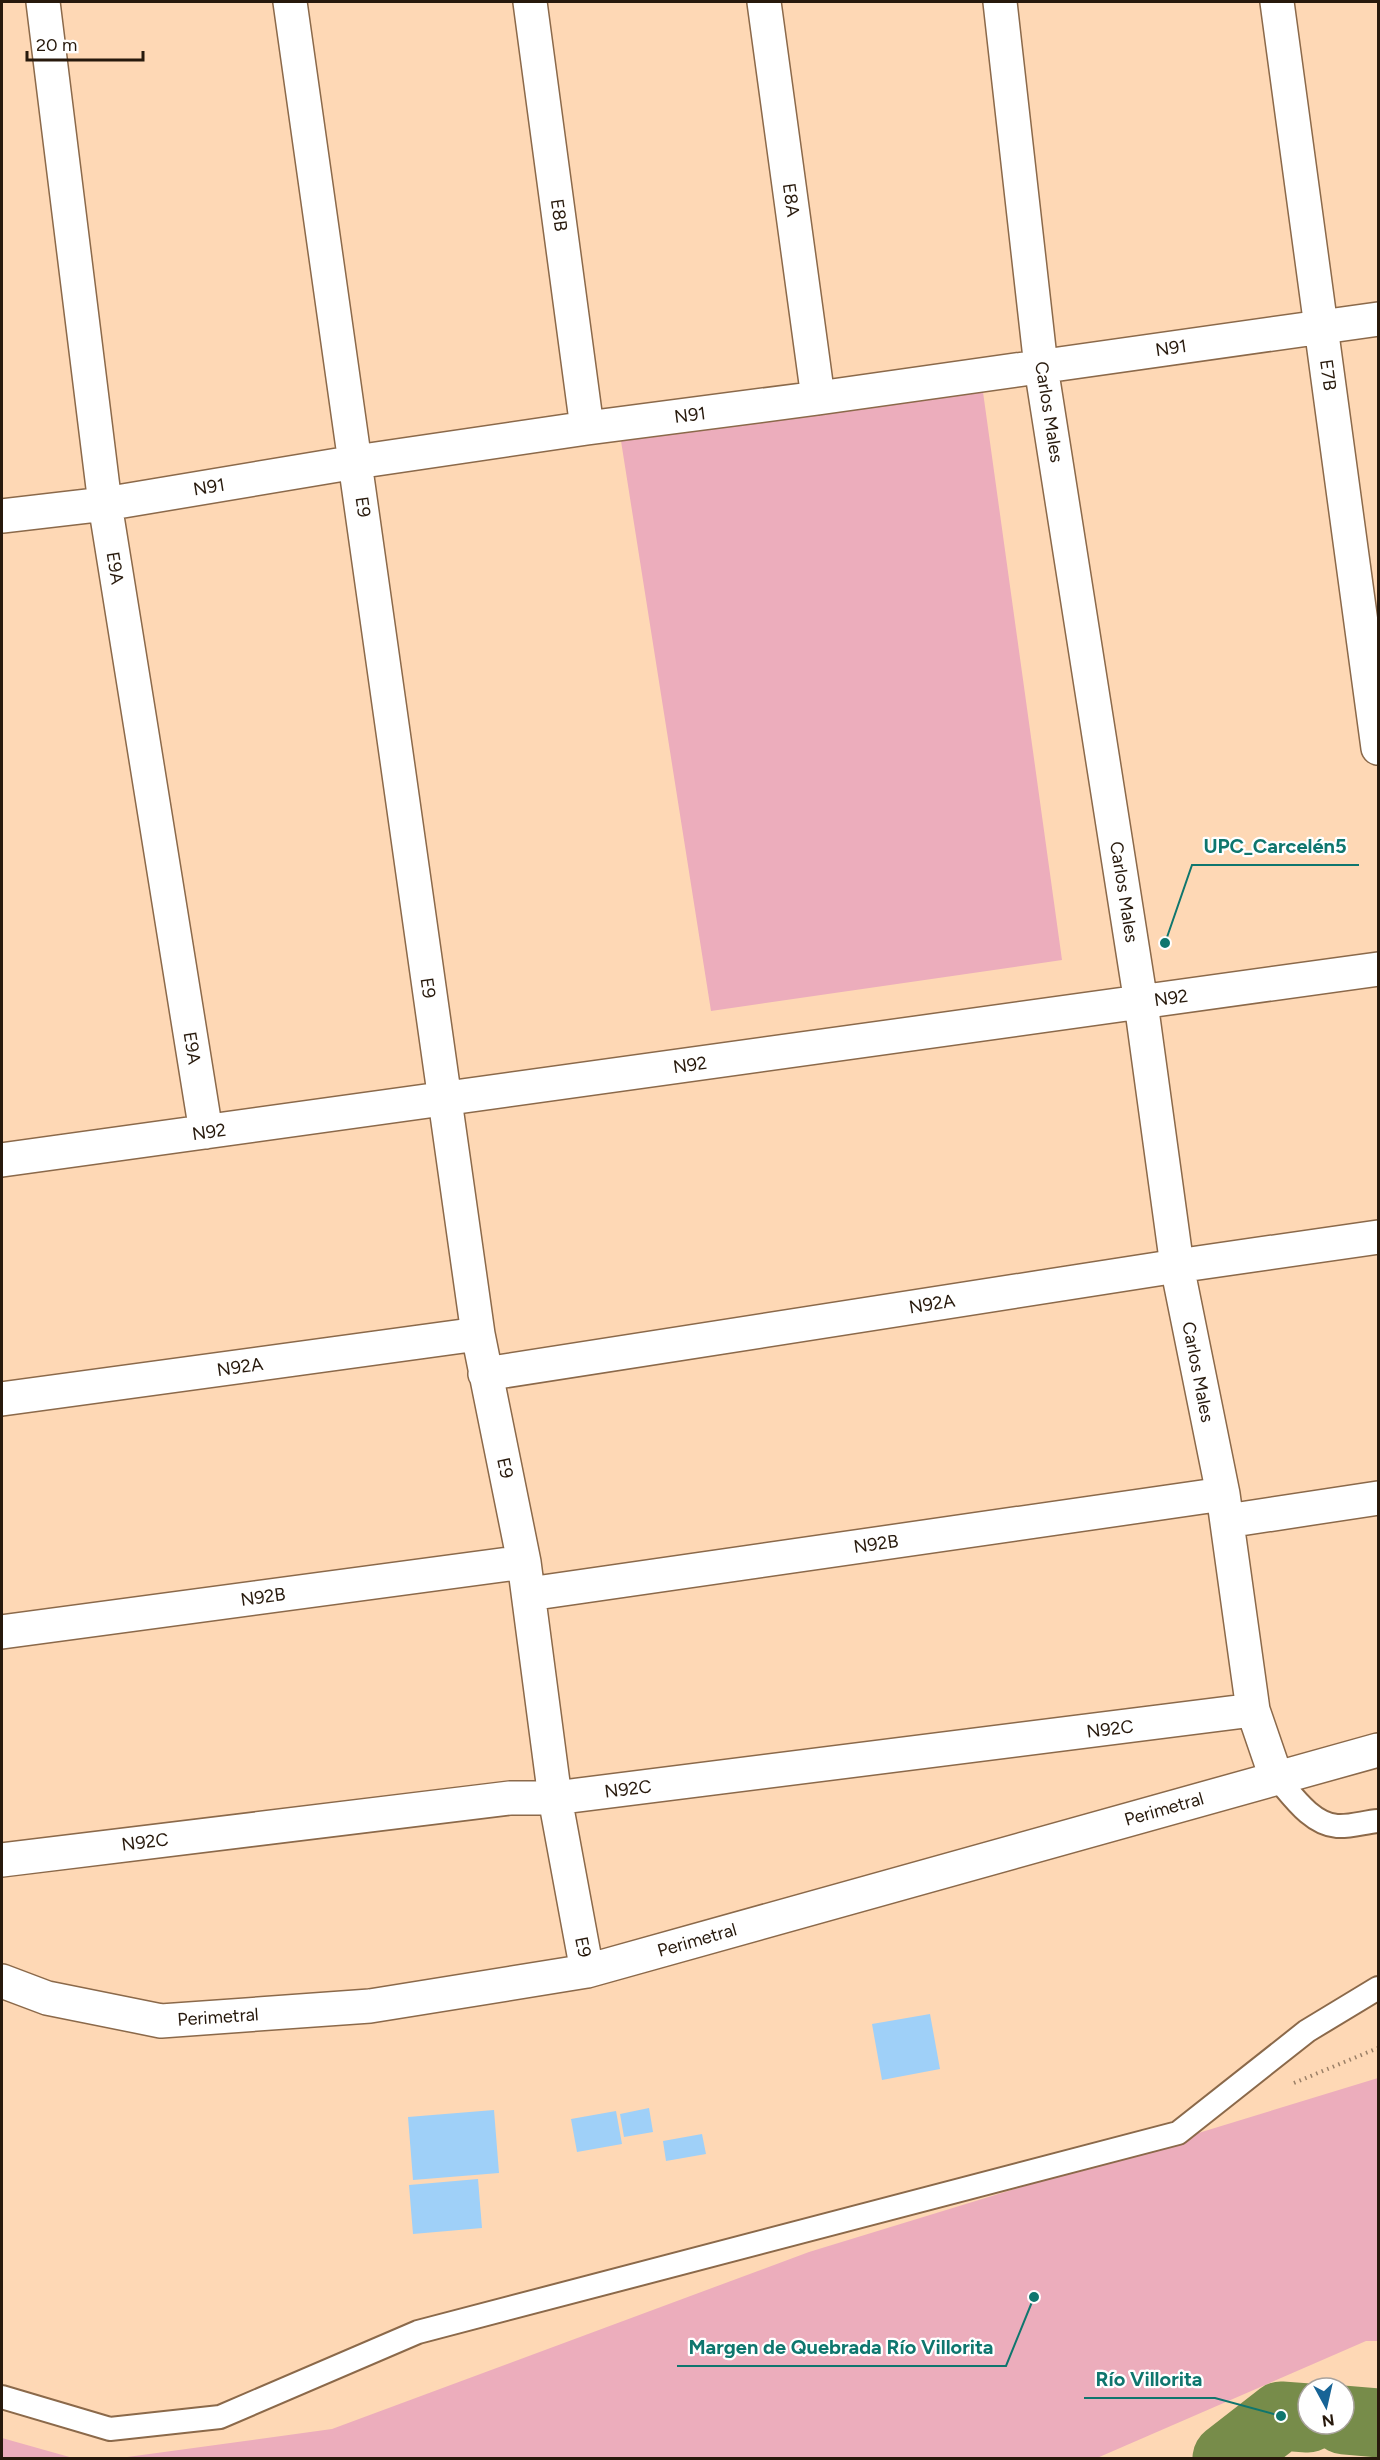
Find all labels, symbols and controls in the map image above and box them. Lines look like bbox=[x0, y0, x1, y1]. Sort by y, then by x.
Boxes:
scale bar bbox=[27, 24, 142, 62]
text: 20 m bbox=[36, 34, 77, 56]
street label: E8A bbox=[778, 182, 804, 218]
street label: E8B bbox=[546, 197, 572, 233]
street label: N91 bbox=[1154, 335, 1188, 361]
street label: E7B bbox=[1315, 358, 1341, 392]
street label: Carlos Males bbox=[1030, 360, 1068, 464]
street label: N91 bbox=[673, 402, 707, 428]
street label: N91 bbox=[192, 474, 226, 500]
street label: E9 bbox=[351, 495, 375, 519]
street label: E9A bbox=[102, 550, 128, 586]
callout: UPC_Carcelén5 bbox=[1192, 827, 1359, 865]
text: UPC_Carcelén5 bbox=[1203, 834, 1347, 858]
street label: Carlos Males bbox=[1105, 840, 1143, 944]
street label: E9 bbox=[416, 976, 440, 1000]
street label: N92 bbox=[1153, 985, 1189, 1011]
street label: E9A bbox=[179, 1030, 205, 1066]
street label: N92 bbox=[672, 1052, 708, 1078]
street label: N92 bbox=[191, 1119, 227, 1145]
street label: N92A bbox=[907, 1290, 957, 1318]
street label: Carlos Males bbox=[1177, 1320, 1219, 1424]
street label: N92A bbox=[216, 1353, 264, 1381]
street label: E9 bbox=[492, 1456, 518, 1480]
street label: N92B bbox=[852, 1530, 900, 1558]
street label: N92B bbox=[239, 1583, 287, 1611]
street label: N92C bbox=[1085, 1715, 1135, 1743]
street label: N92C bbox=[603, 1775, 653, 1803]
street label: Perimetral bbox=[1122, 1787, 1206, 1831]
street label: N92C bbox=[120, 1828, 170, 1856]
street label: Perimetral bbox=[655, 1918, 739, 1962]
street label: E9 bbox=[570, 1935, 596, 1959]
street label: Perimetral bbox=[177, 2003, 259, 2031]
callout: Margen de Quebrada Río Villorita bbox=[677, 2328, 1006, 2366]
text: Margen de Quebrada Río Villorita bbox=[688, 2335, 994, 2359]
callout: Río Villorita bbox=[1084, 2360, 1215, 2398]
text: Río Villorita bbox=[1096, 2367, 1203, 2391]
north arrow bbox=[1296, 2376, 1356, 2436]
text: N bbox=[1321, 2410, 1335, 2431]

